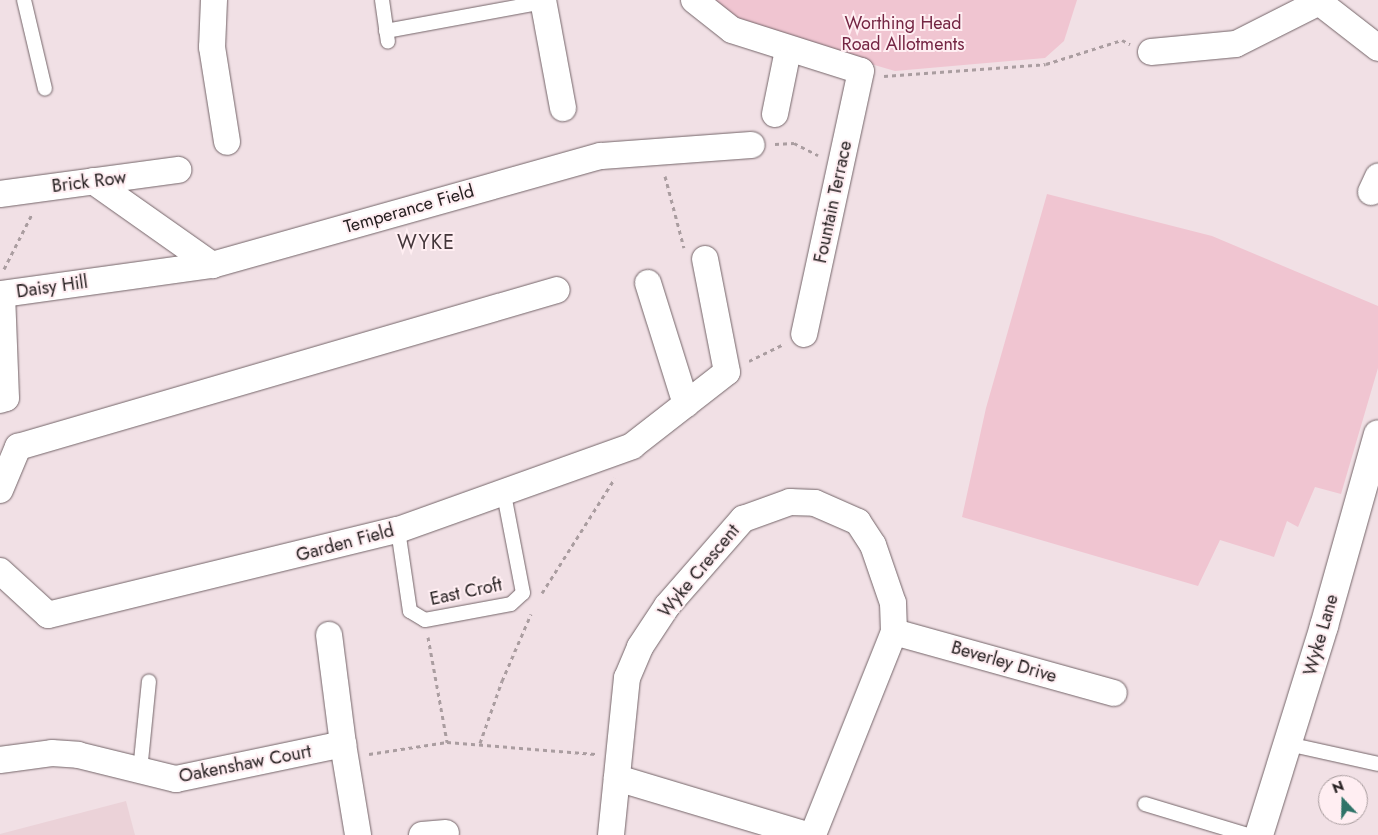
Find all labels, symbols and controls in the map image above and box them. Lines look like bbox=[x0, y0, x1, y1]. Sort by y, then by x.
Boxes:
park label: Worthing Head Road Allotments bbox=[842, 13, 964, 56]
street label: Fountain Terrace bbox=[810, 139, 856, 265]
street label: Brick Row bbox=[51, 167, 127, 197]
street label: Temperance Field bbox=[341, 180, 477, 238]
district label: WYKE bbox=[396, 230, 456, 254]
street label: Daisy Hill bbox=[15, 271, 89, 303]
street label: Garden Field bbox=[294, 520, 396, 566]
street label: Wyke Crescent bbox=[654, 520, 744, 622]
street label: East Croft bbox=[428, 574, 504, 610]
street label: Wyke Lane bbox=[1299, 592, 1343, 678]
street label: Beverley Drive bbox=[949, 637, 1059, 687]
street label: Oakenshaw Court bbox=[177, 741, 313, 787]
north arrow bbox=[1318, 775, 1368, 825]
text: N bbox=[1329, 776, 1347, 798]

